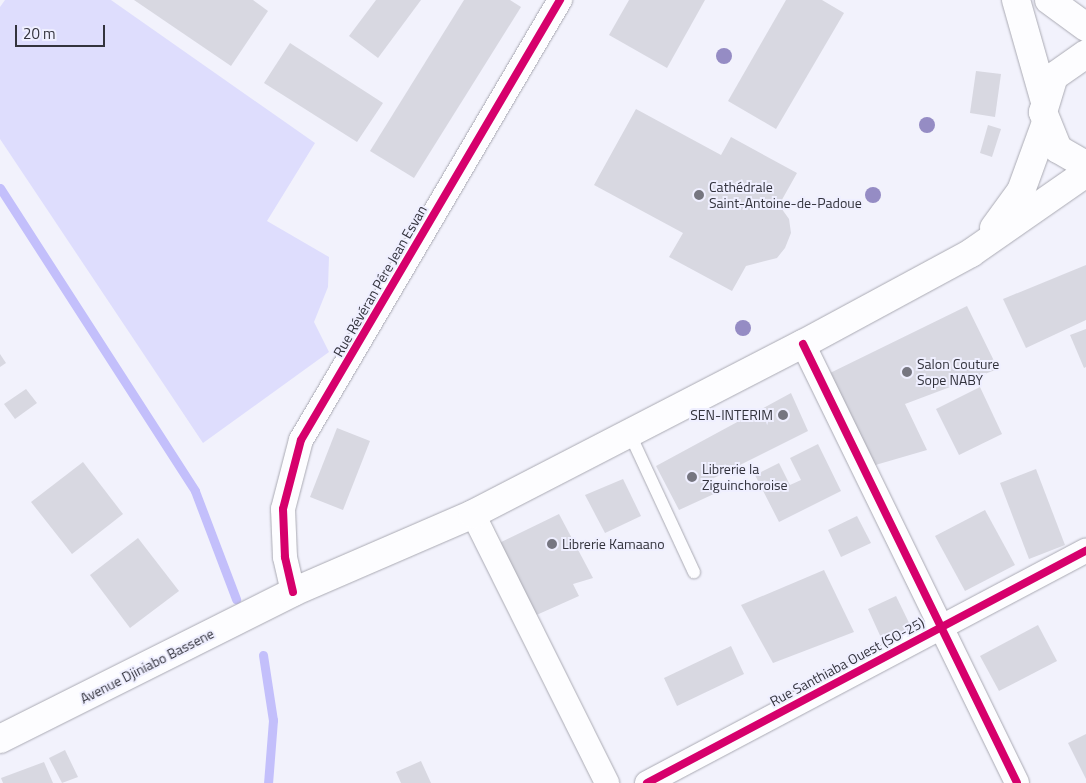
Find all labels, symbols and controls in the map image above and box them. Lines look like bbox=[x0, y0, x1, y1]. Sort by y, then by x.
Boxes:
scale bar bbox=[18, 15, 108, 47]
text: 20 m bbox=[23, 22, 56, 45]
place label: Cathédrale Saint-Antoine-de-Padoue bbox=[709, 179, 862, 212]
marker: Cathédrale Saint-Antoine-de-Padoue bbox=[693, 189, 705, 201]
street label: Rue Révéran Pére Jean Esvan bbox=[330, 202, 430, 360]
place label: Salon Couture Sope NABY bbox=[917, 356, 999, 388]
marker: Salon Couture Sope NABY bbox=[901, 366, 913, 378]
place label: SEN-INTERIM bbox=[690, 407, 773, 423]
marker: SEN-INTERIM bbox=[777, 409, 789, 421]
place label: Librerie la Ziguinchoroise bbox=[702, 461, 788, 494]
marker: Librerie la Ziguinchoroise bbox=[686, 471, 698, 483]
place label: Librerie Kamaano bbox=[562, 536, 665, 552]
marker: Librerie Kamaano bbox=[546, 538, 558, 550]
street label: Rue Santhiaba Ouest (SO-25) bbox=[767, 614, 927, 710]
street label: Avenue Djiniabo Bassene bbox=[77, 625, 217, 707]

